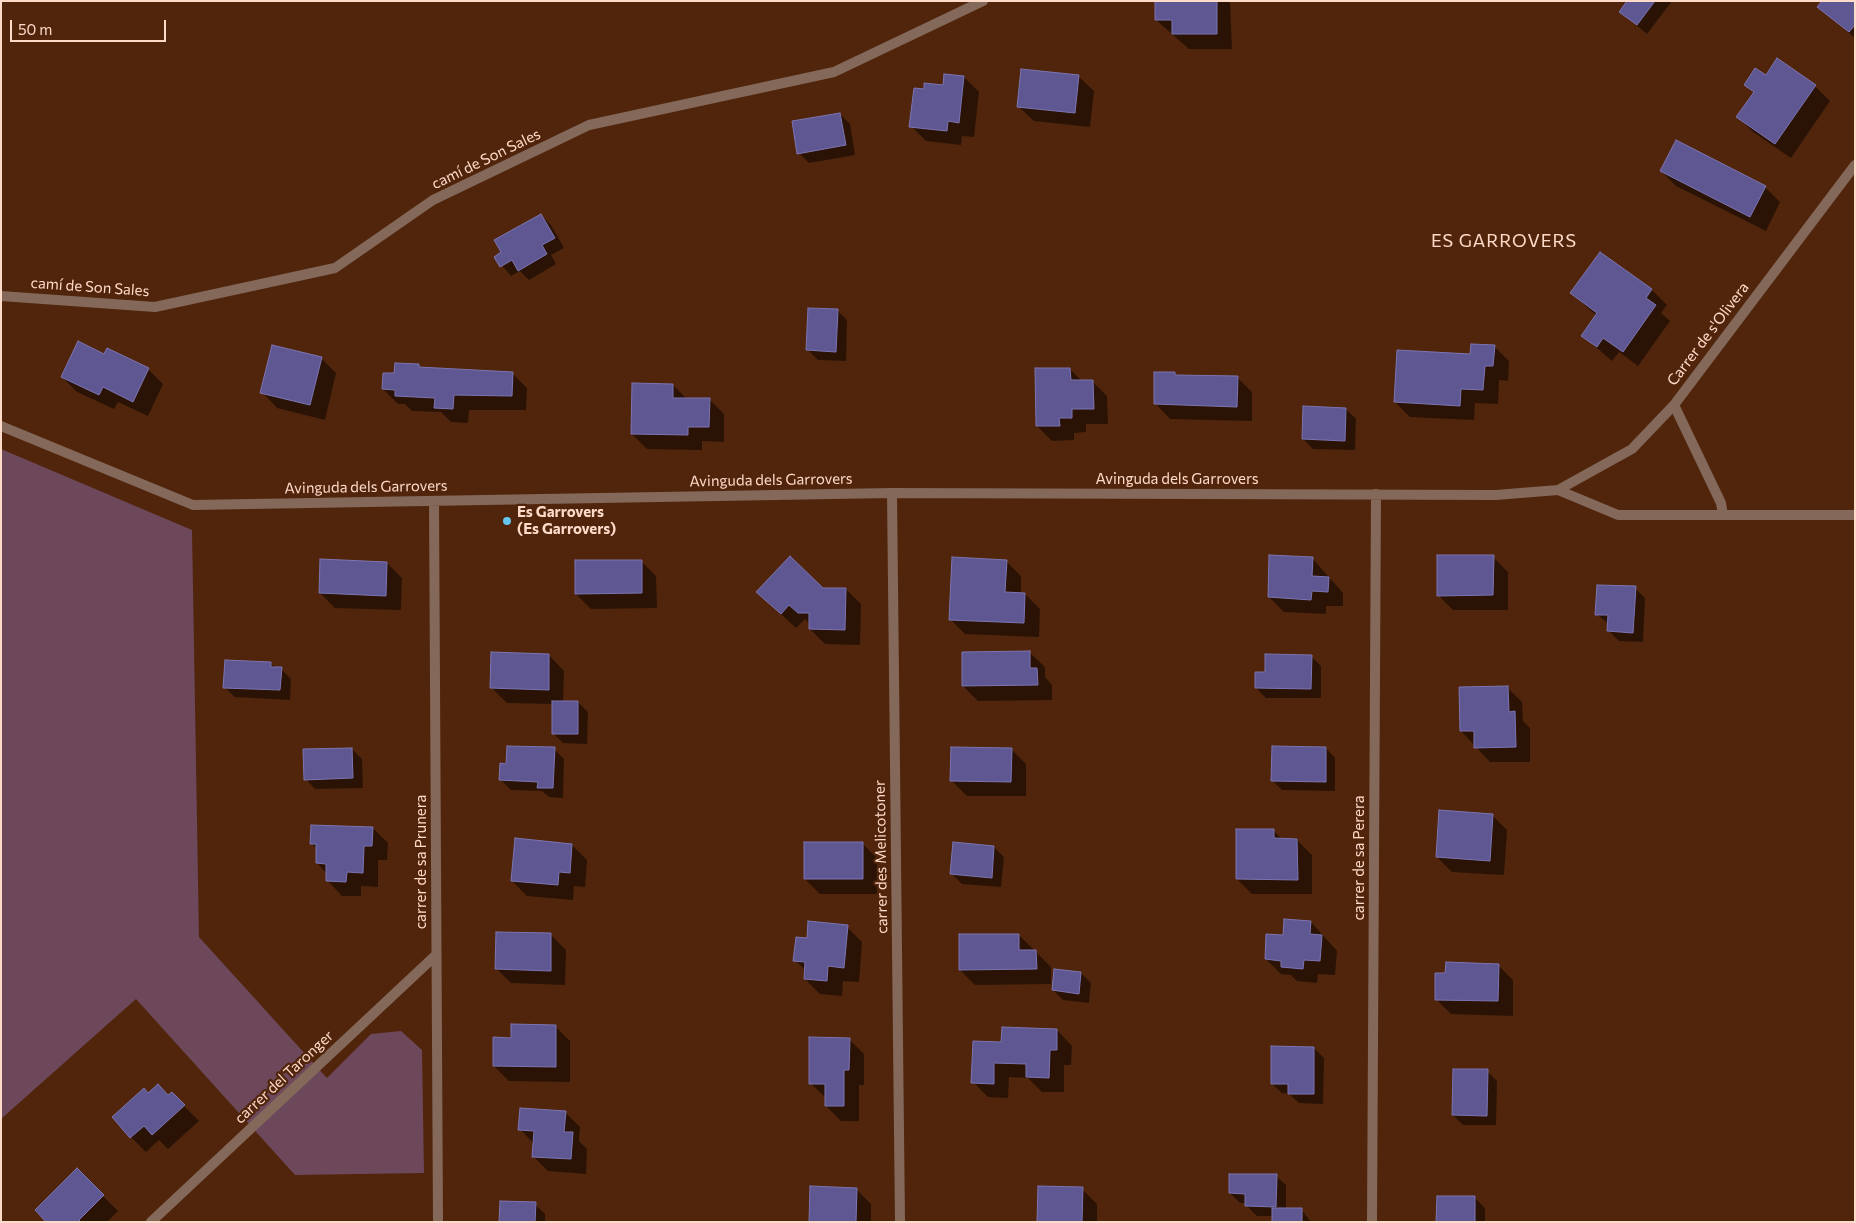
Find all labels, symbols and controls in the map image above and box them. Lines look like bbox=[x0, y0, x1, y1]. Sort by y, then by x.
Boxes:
scale bar bbox=[12, 10, 169, 42]
text: 50 m bbox=[18, 20, 52, 38]
street label: camí de Son Sales bbox=[429, 125, 543, 193]
district label: ES GARROVERS bbox=[1429, 230, 1579, 252]
street label: camí de Son Sales bbox=[30, 274, 150, 300]
street label: Carrer de s'Olivera bbox=[1663, 279, 1753, 389]
street label: Avinguda dels Garrovers bbox=[689, 470, 853, 490]
street label: Avinguda dels Garrovers bbox=[1095, 470, 1259, 488]
street label: Avinguda dels Garrovers bbox=[284, 477, 448, 497]
place label: Es Garrovers (Es Garrovers) bbox=[517, 503, 616, 538]
marker: Es Garrovers (Es Garrovers) bbox=[501, 515, 513, 527]
street label: carrer des Melicotoner bbox=[871, 780, 891, 934]
street label: carrer de sa Prunera bbox=[412, 795, 430, 929]
street label: carrer de sa Perera bbox=[1350, 795, 1368, 921]
street label: carrer del Taronger bbox=[231, 1027, 337, 1127]

